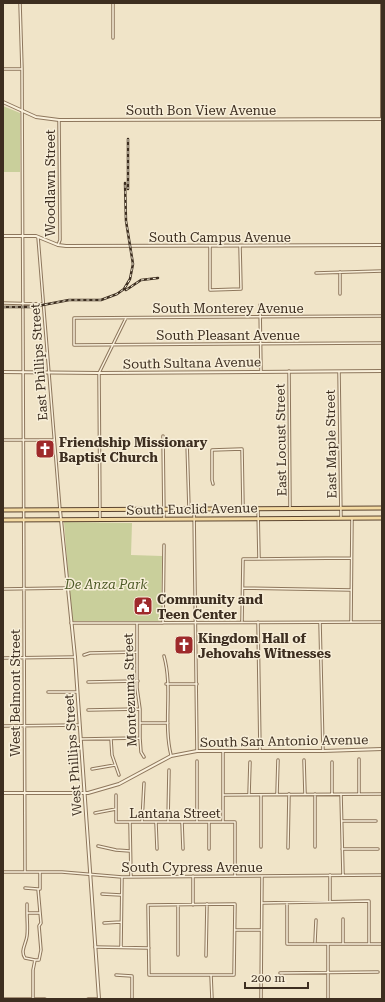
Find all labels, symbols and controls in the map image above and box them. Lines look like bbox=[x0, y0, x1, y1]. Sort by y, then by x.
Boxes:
street label: South Bon View Avenue bbox=[126, 103, 276, 118]
street label: Woodlawn Street bbox=[43, 129, 58, 237]
street label: South Campus Avenue bbox=[149, 230, 291, 245]
street label: South Monterey Avenue bbox=[152, 301, 304, 316]
street label: East Phillips Street bbox=[27, 302, 51, 421]
street label: South Pleasant Avenue bbox=[156, 328, 300, 343]
street label: South Sultana Avenue bbox=[123, 354, 261, 372]
street label: East Locust Street bbox=[273, 383, 289, 497]
street label: East Maple Street bbox=[323, 389, 339, 499]
place label: Friendship Missionary Baptist Church bbox=[59, 435, 207, 465]
church icon: Friendship Missionary Baptist Church bbox=[34, 438, 56, 460]
street label: South Euclid Avenue bbox=[126, 500, 258, 518]
park label: De Anza Park bbox=[64, 577, 148, 592]
place label: Community and Teen Center bbox=[157, 592, 263, 622]
public building icon: Community and Teen Center bbox=[132, 595, 154, 617]
street label: West Belmont Street bbox=[8, 629, 23, 757]
place label: Kingdom Hall of Jehovahs Witnesses bbox=[198, 631, 331, 661]
street label: Montezuma Street bbox=[121, 633, 139, 747]
church icon: Kingdom Hall of Jehovahs Witnesses bbox=[173, 634, 195, 656]
street label: West Phillips Street bbox=[61, 693, 85, 817]
street label: South San Antonio Avenue bbox=[200, 732, 368, 750]
street label: Lantana Street bbox=[129, 806, 221, 821]
street label: South Cypress Avenue bbox=[121, 860, 263, 875]
scale bar bbox=[245, 964, 308, 990]
text: 200 m bbox=[251, 971, 285, 985]

